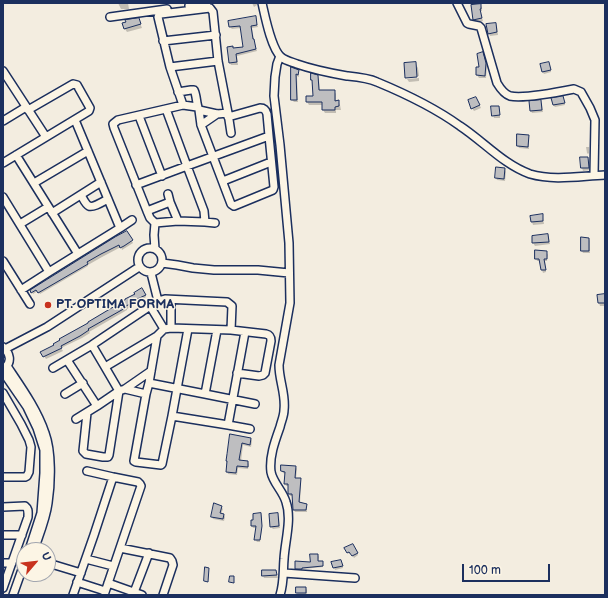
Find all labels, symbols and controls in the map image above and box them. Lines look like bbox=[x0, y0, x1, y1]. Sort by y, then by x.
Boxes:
place label: PT. OPTIMA FORMA bbox=[56, 297, 174, 313]
marker: PT. OPTIMA FORMA bbox=[43, 300, 53, 310]
north arrow bbox=[16, 542, 56, 582]
text: U bbox=[39, 550, 54, 563]
scale bar bbox=[464, 556, 552, 582]
text: 100 m bbox=[469, 563, 501, 578]

